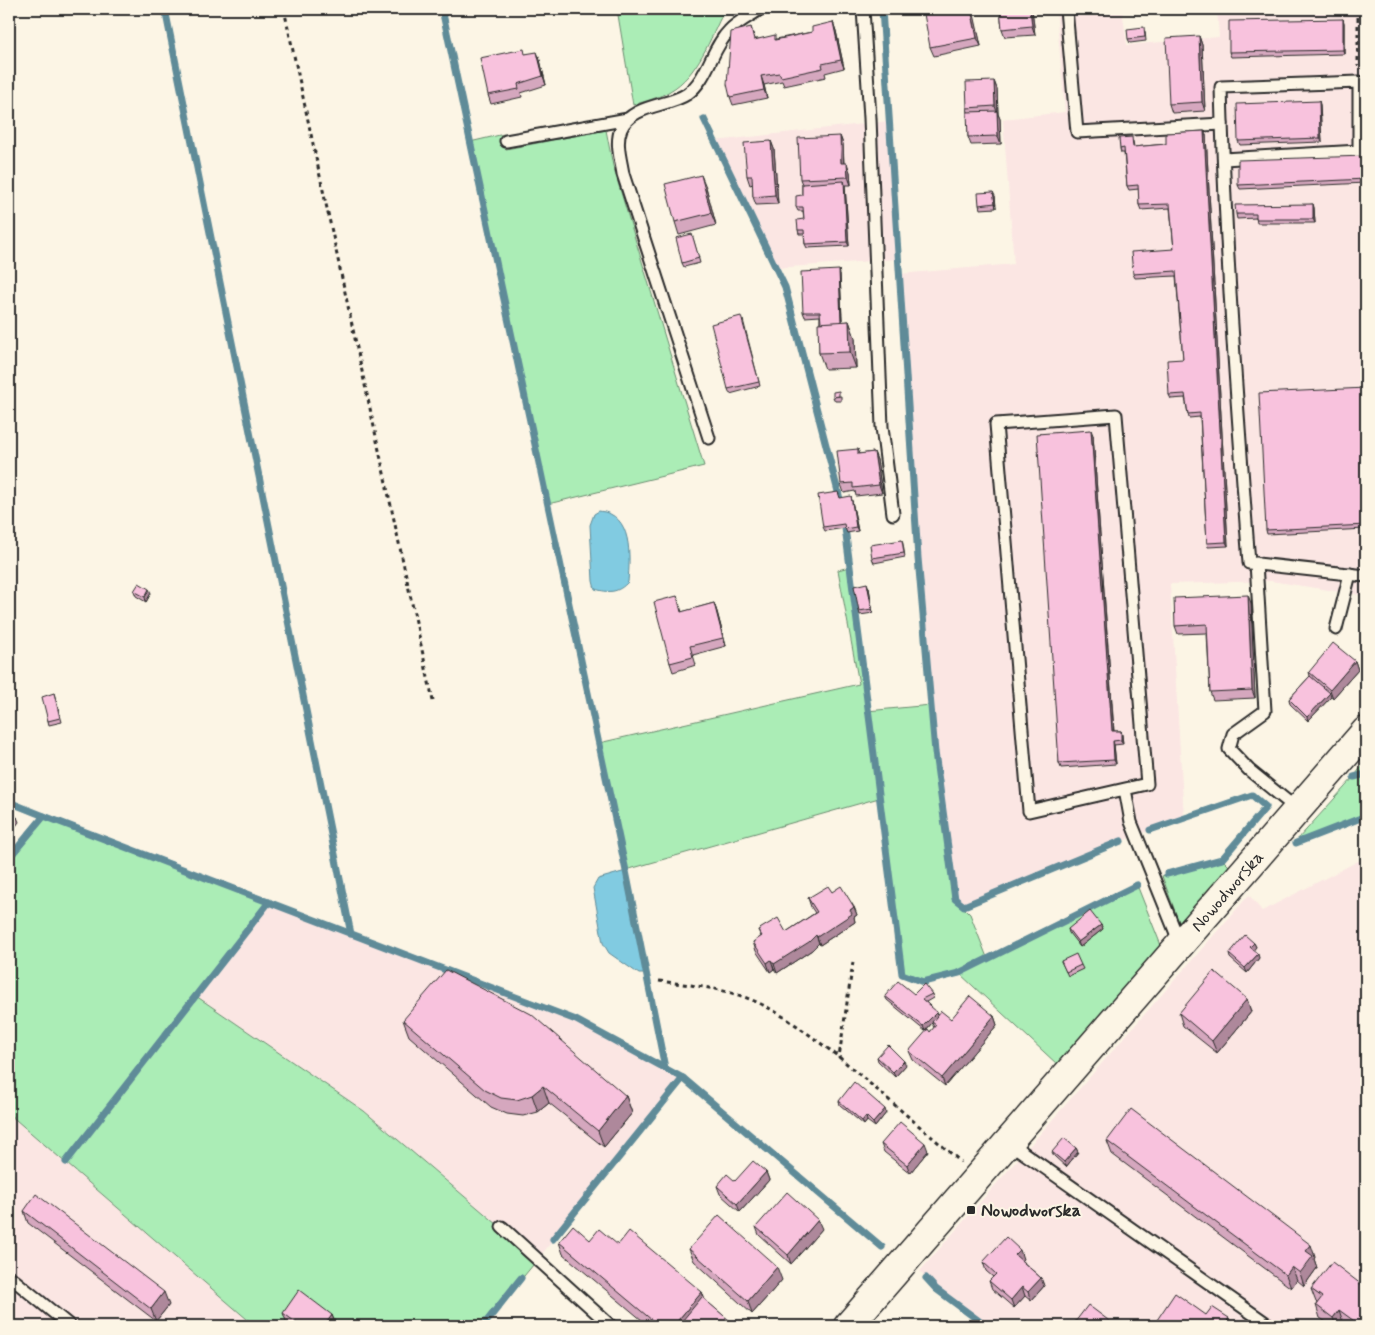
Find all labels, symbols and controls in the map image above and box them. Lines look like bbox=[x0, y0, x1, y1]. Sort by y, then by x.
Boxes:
street label: Nowodworska bbox=[1186, 846, 1270, 937]
place label: Nowodworska bbox=[981, 1199, 1081, 1223]
marker: Nowodworska bbox=[965, 1204, 977, 1216]

